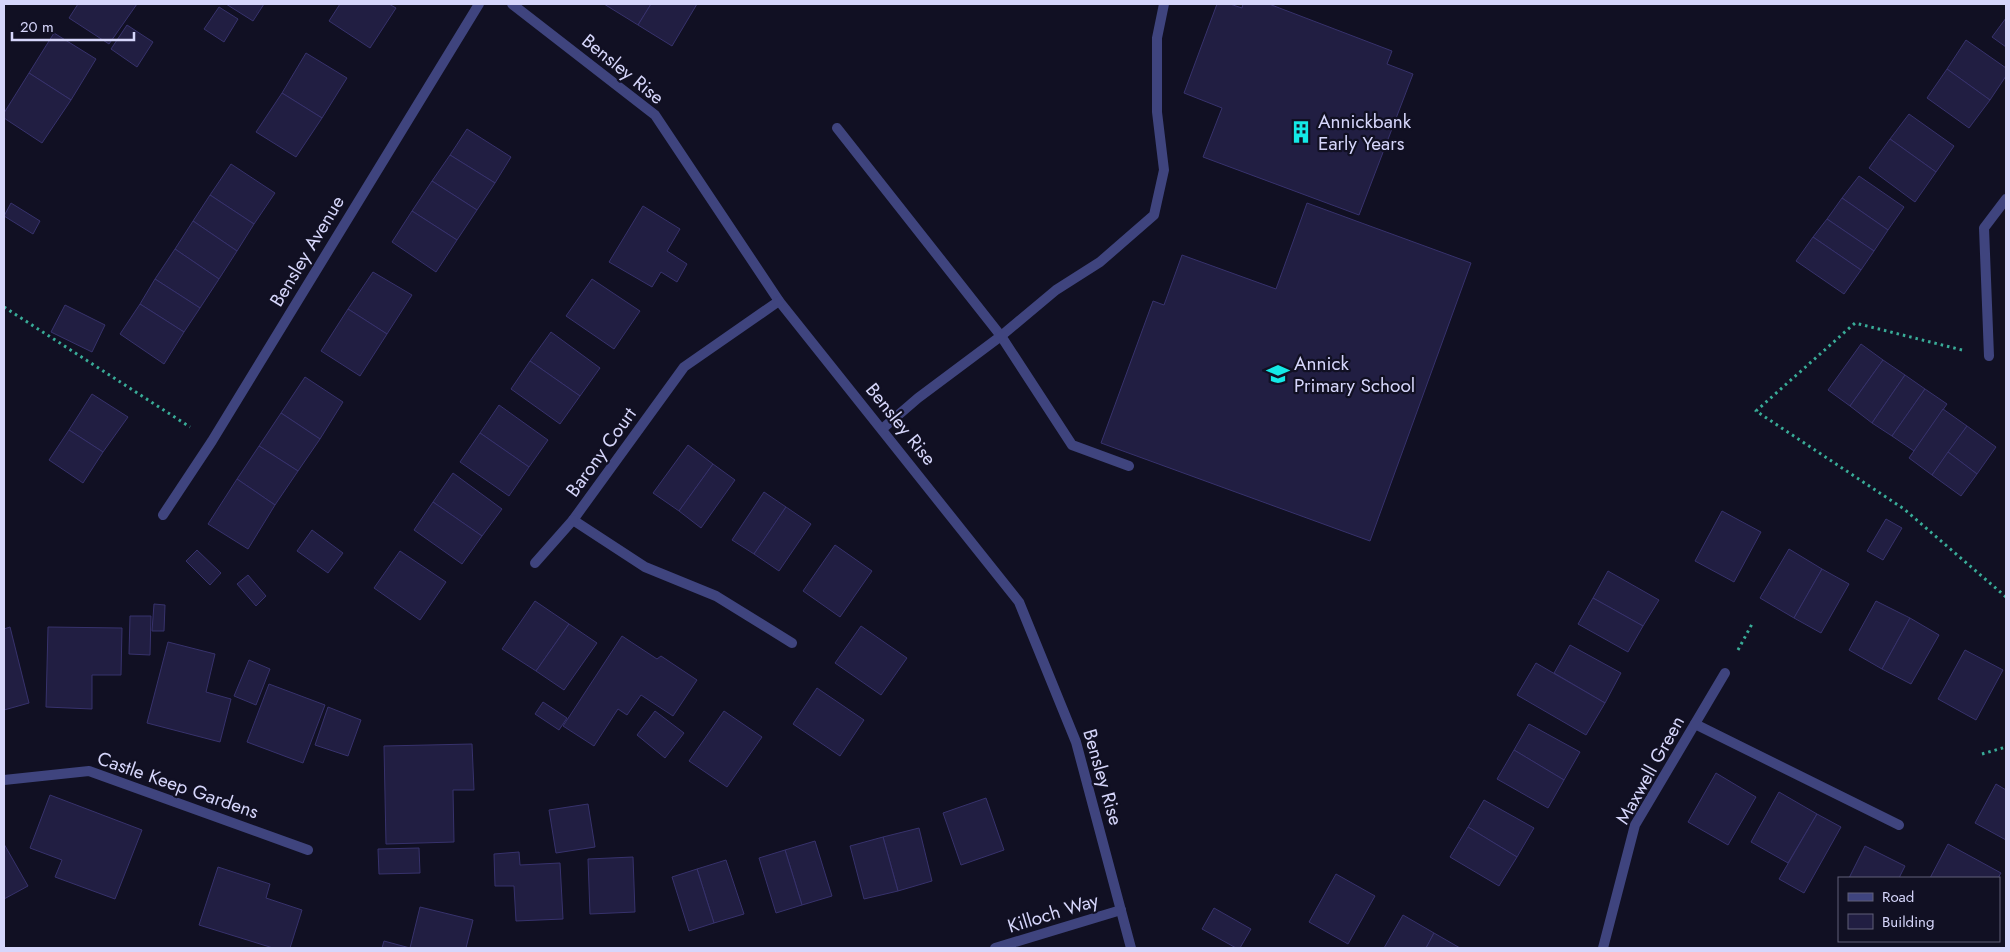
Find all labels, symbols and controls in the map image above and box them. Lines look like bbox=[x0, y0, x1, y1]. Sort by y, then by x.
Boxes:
scale bar bbox=[12, 10, 135, 42]
text: 20 m bbox=[20, 16, 54, 38]
street label: Bensley Rise bbox=[576, 27, 670, 111]
place label: Annickbank Early Years bbox=[1318, 108, 1412, 157]
building icon: Annickbank Early Years bbox=[1288, 119, 1314, 145]
street label: Bensley Avenue bbox=[263, 190, 351, 312]
place label: Annick Primary School bbox=[1294, 350, 1415, 399]
school or university icon: Annick Primary School bbox=[1265, 361, 1291, 387]
street label: Bensley Rise bbox=[859, 377, 943, 471]
street label: Barony Court bbox=[559, 401, 643, 502]
street label: Maxwell Green bbox=[1609, 711, 1691, 829]
street label: Bensley Rise bbox=[1076, 726, 1130, 828]
street label: Castle Keep Gardens bbox=[94, 745, 263, 825]
legend bbox=[1838, 877, 2000, 942]
street label: Killoch Way bbox=[1004, 886, 1102, 940]
text: Road bbox=[1882, 886, 1914, 908]
text: Building bbox=[1882, 911, 1934, 933]

